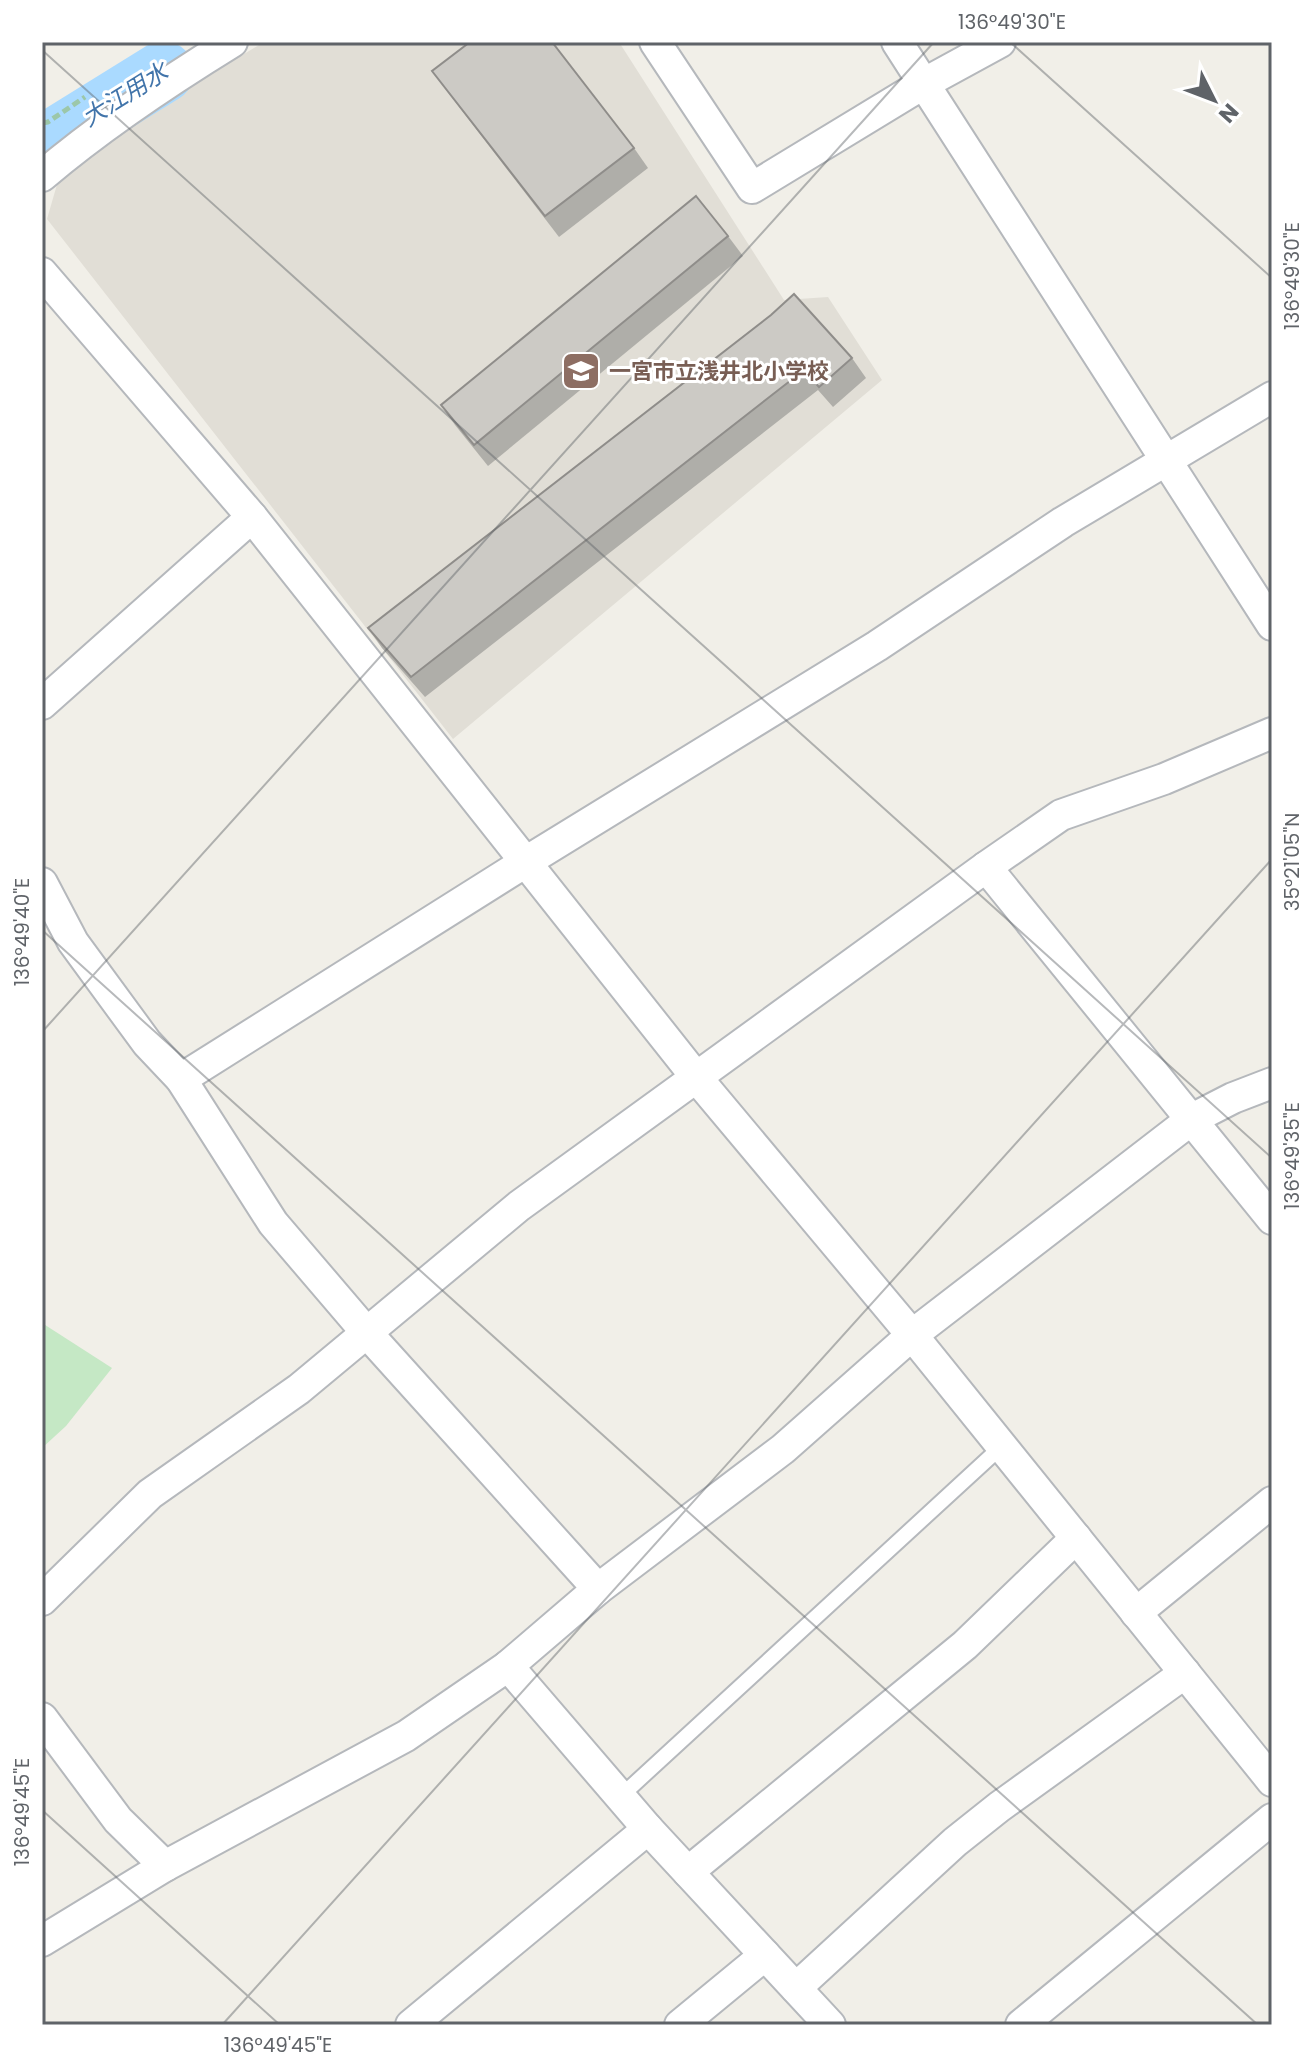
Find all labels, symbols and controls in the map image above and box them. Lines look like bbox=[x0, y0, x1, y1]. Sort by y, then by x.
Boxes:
text: 136°49'30"E bbox=[958, 8, 1066, 36]
water label: 大江用水 bbox=[75, 54, 177, 134]
north arrow bbox=[1174, 60, 1254, 140]
text: N bbox=[1211, 97, 1246, 130]
text: 136°49'30"E bbox=[1278, 222, 1306, 330]
school or university icon: 一宮市立浅井北小学校 bbox=[560, 350, 602, 392]
place label: 一宮市立浅井北小学校 bbox=[609, 356, 829, 387]
text: 35°21'05"N bbox=[1278, 813, 1306, 911]
text: 136°49'40"E bbox=[8, 878, 36, 986]
text: 136°49'35"E bbox=[1278, 1102, 1306, 1210]
text: 136°49'45"E bbox=[8, 1758, 36, 1866]
text: 136°49'45"E bbox=[224, 2031, 332, 2059]

